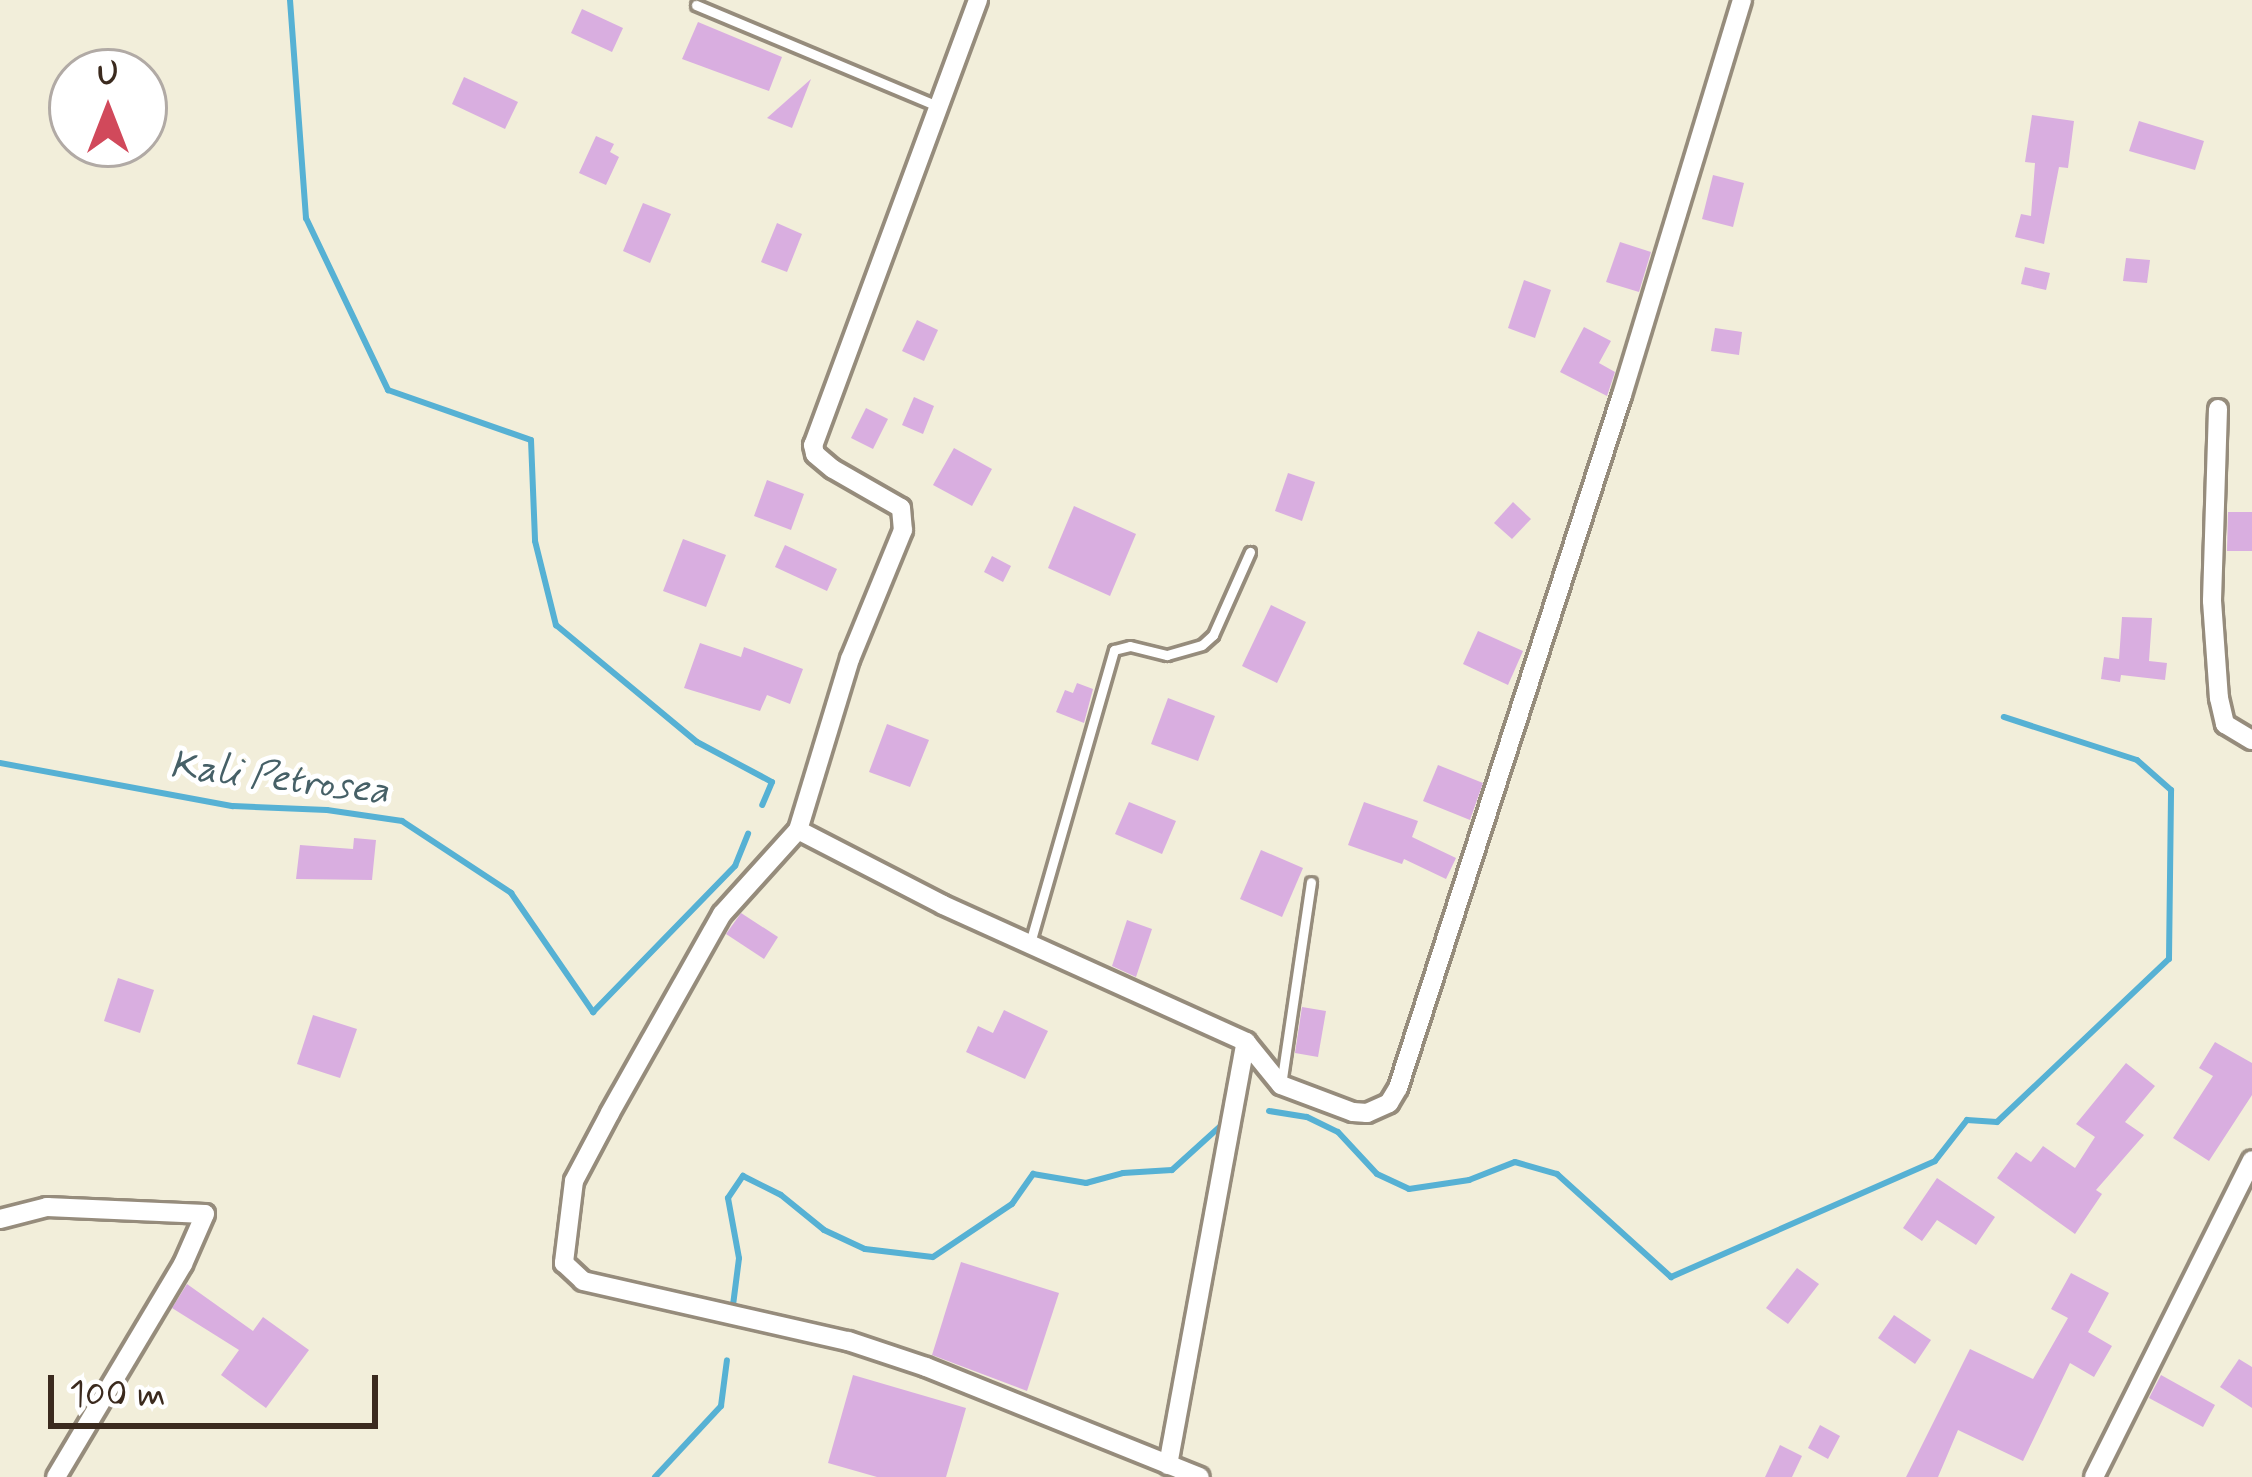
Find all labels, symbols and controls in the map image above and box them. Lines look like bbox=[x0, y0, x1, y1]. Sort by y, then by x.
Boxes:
north arrow bbox=[48, 48, 168, 168]
text: U bbox=[97, 53, 119, 97]
water label: Kali Petrosea bbox=[167, 743, 391, 817]
scale bar bbox=[54, 1351, 384, 1425]
text: 100 m bbox=[69, 1372, 166, 1419]

